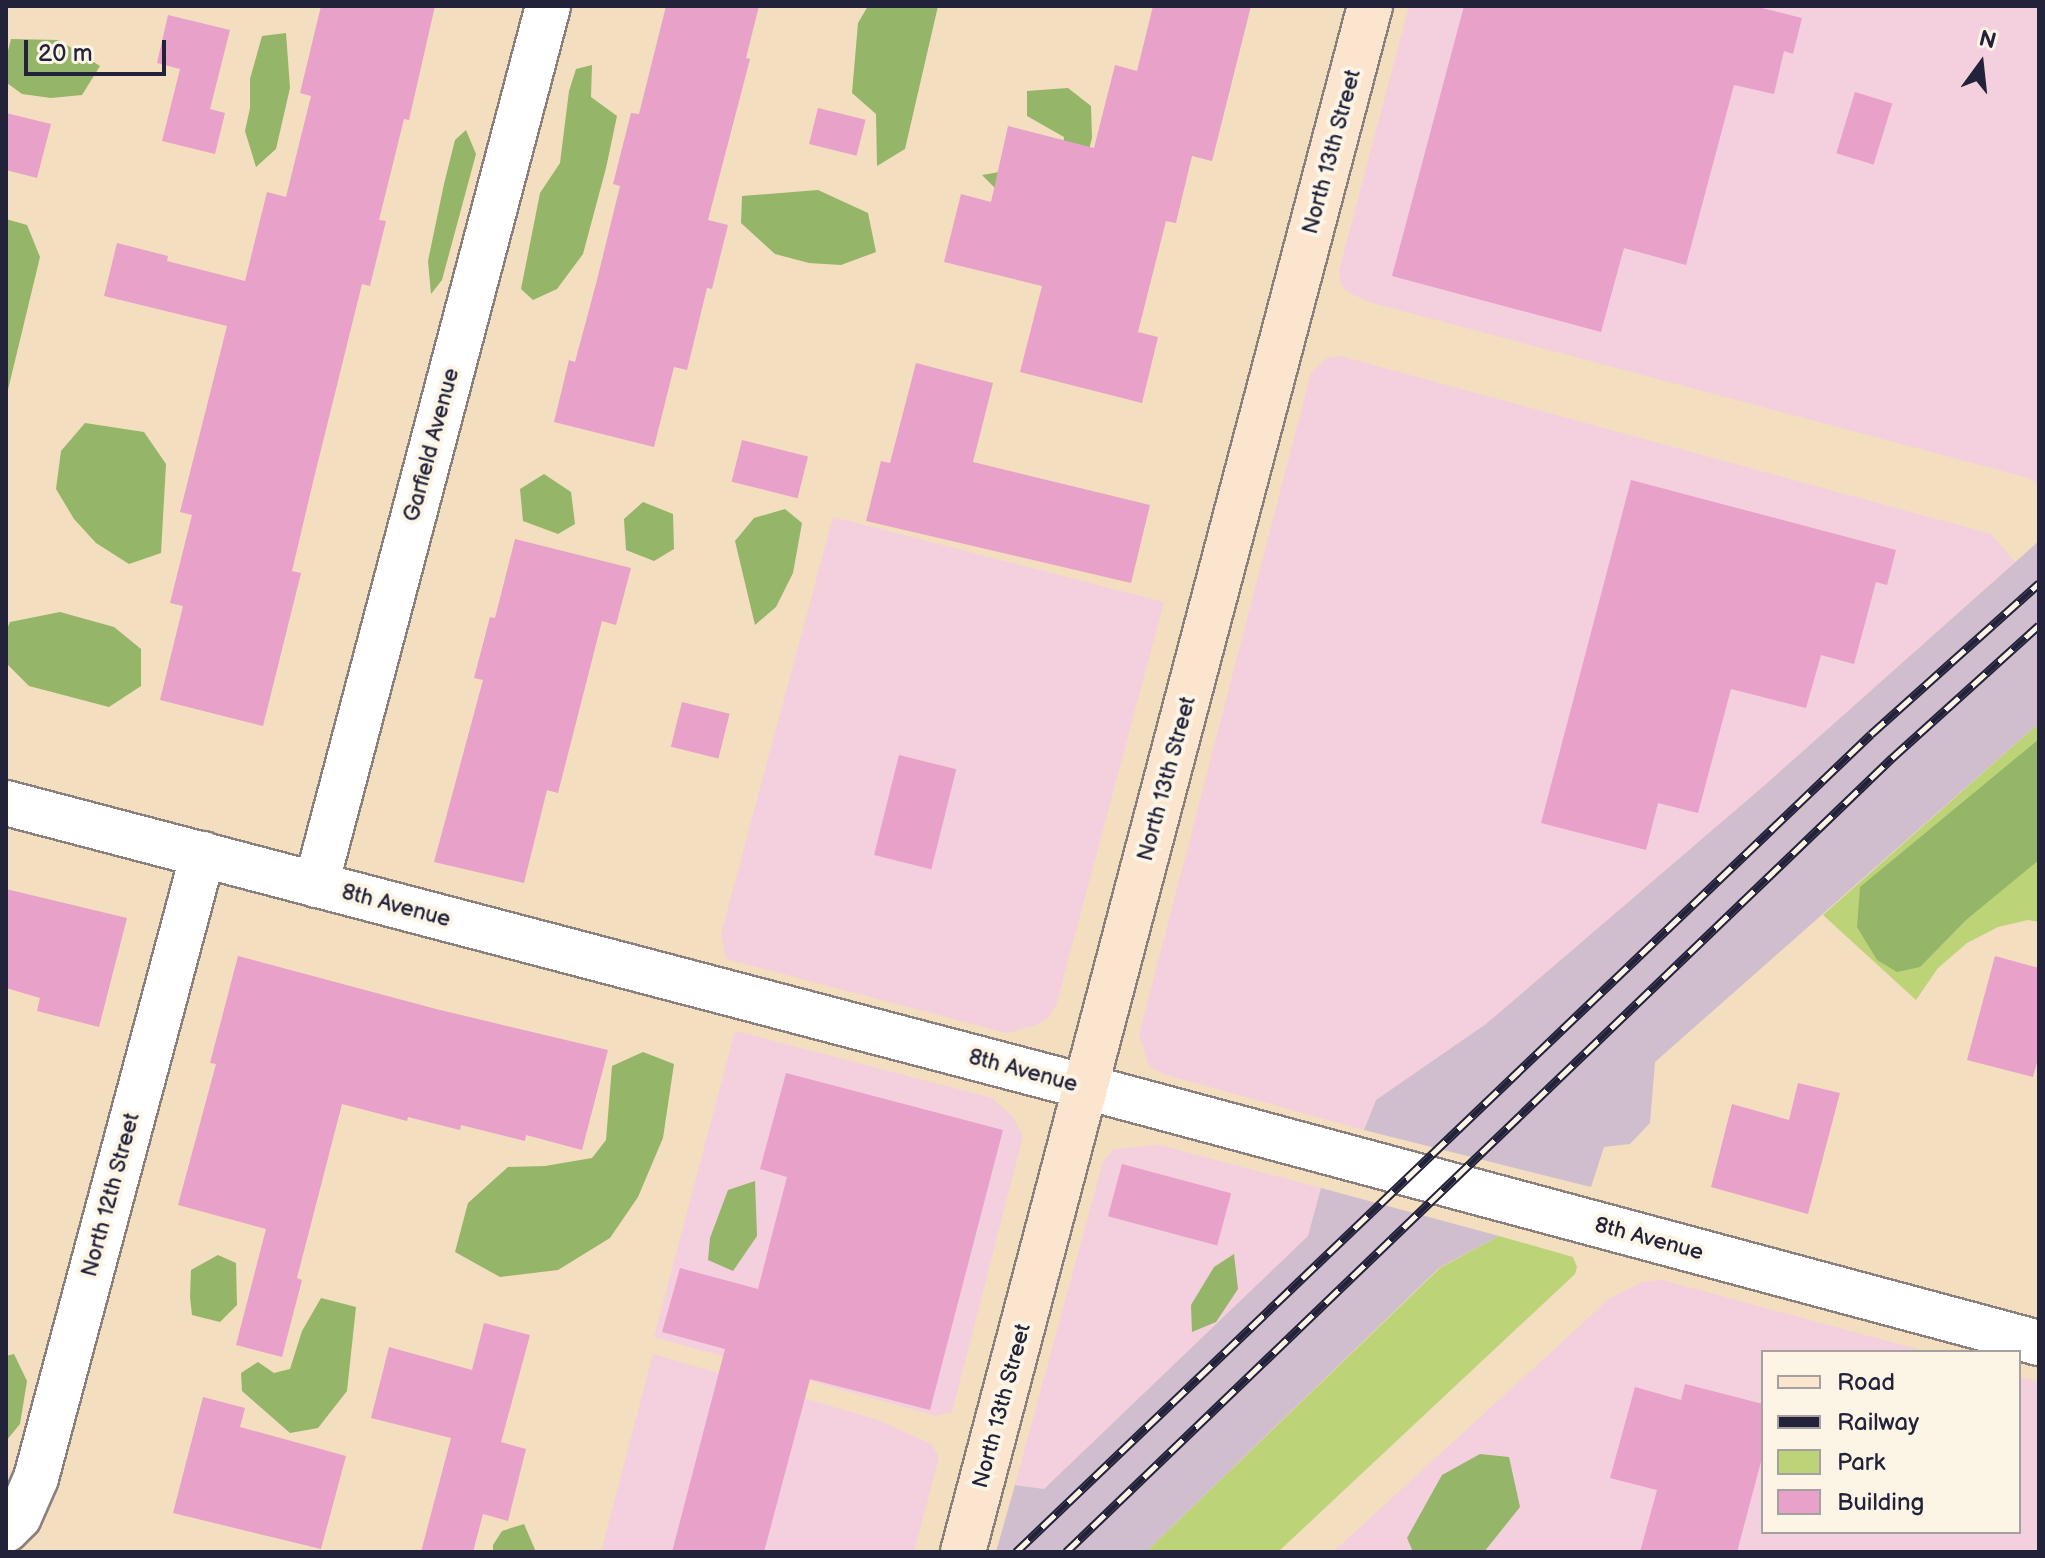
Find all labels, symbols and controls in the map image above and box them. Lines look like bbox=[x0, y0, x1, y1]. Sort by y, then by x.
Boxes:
scale bar bbox=[28, 24, 170, 74]
north arrow bbox=[1941, 24, 2021, 104]
text: N bbox=[1976, 25, 1999, 56]
text: 20 m bbox=[38, 39, 93, 68]
street label: North 13th Street bbox=[1297, 67, 1367, 237]
street label: Garfield Avenue bbox=[399, 365, 465, 525]
street label: North 13th Street bbox=[1132, 694, 1202, 864]
street label: 8th Avenue bbox=[339, 879, 453, 933]
street label: 8th Avenue bbox=[966, 1044, 1080, 1098]
street label: North 12th Street bbox=[76, 1110, 146, 1280]
street label: 8th Avenue bbox=[1592, 1212, 1706, 1266]
street label: North 13th Street bbox=[967, 1321, 1037, 1491]
legend bbox=[1761, 1350, 2021, 1534]
text: Road bbox=[1837, 1368, 1895, 1397]
text: Railway bbox=[1837, 1408, 1919, 1437]
text: Park bbox=[1837, 1448, 1885, 1477]
text: Building bbox=[1837, 1488, 1924, 1517]

